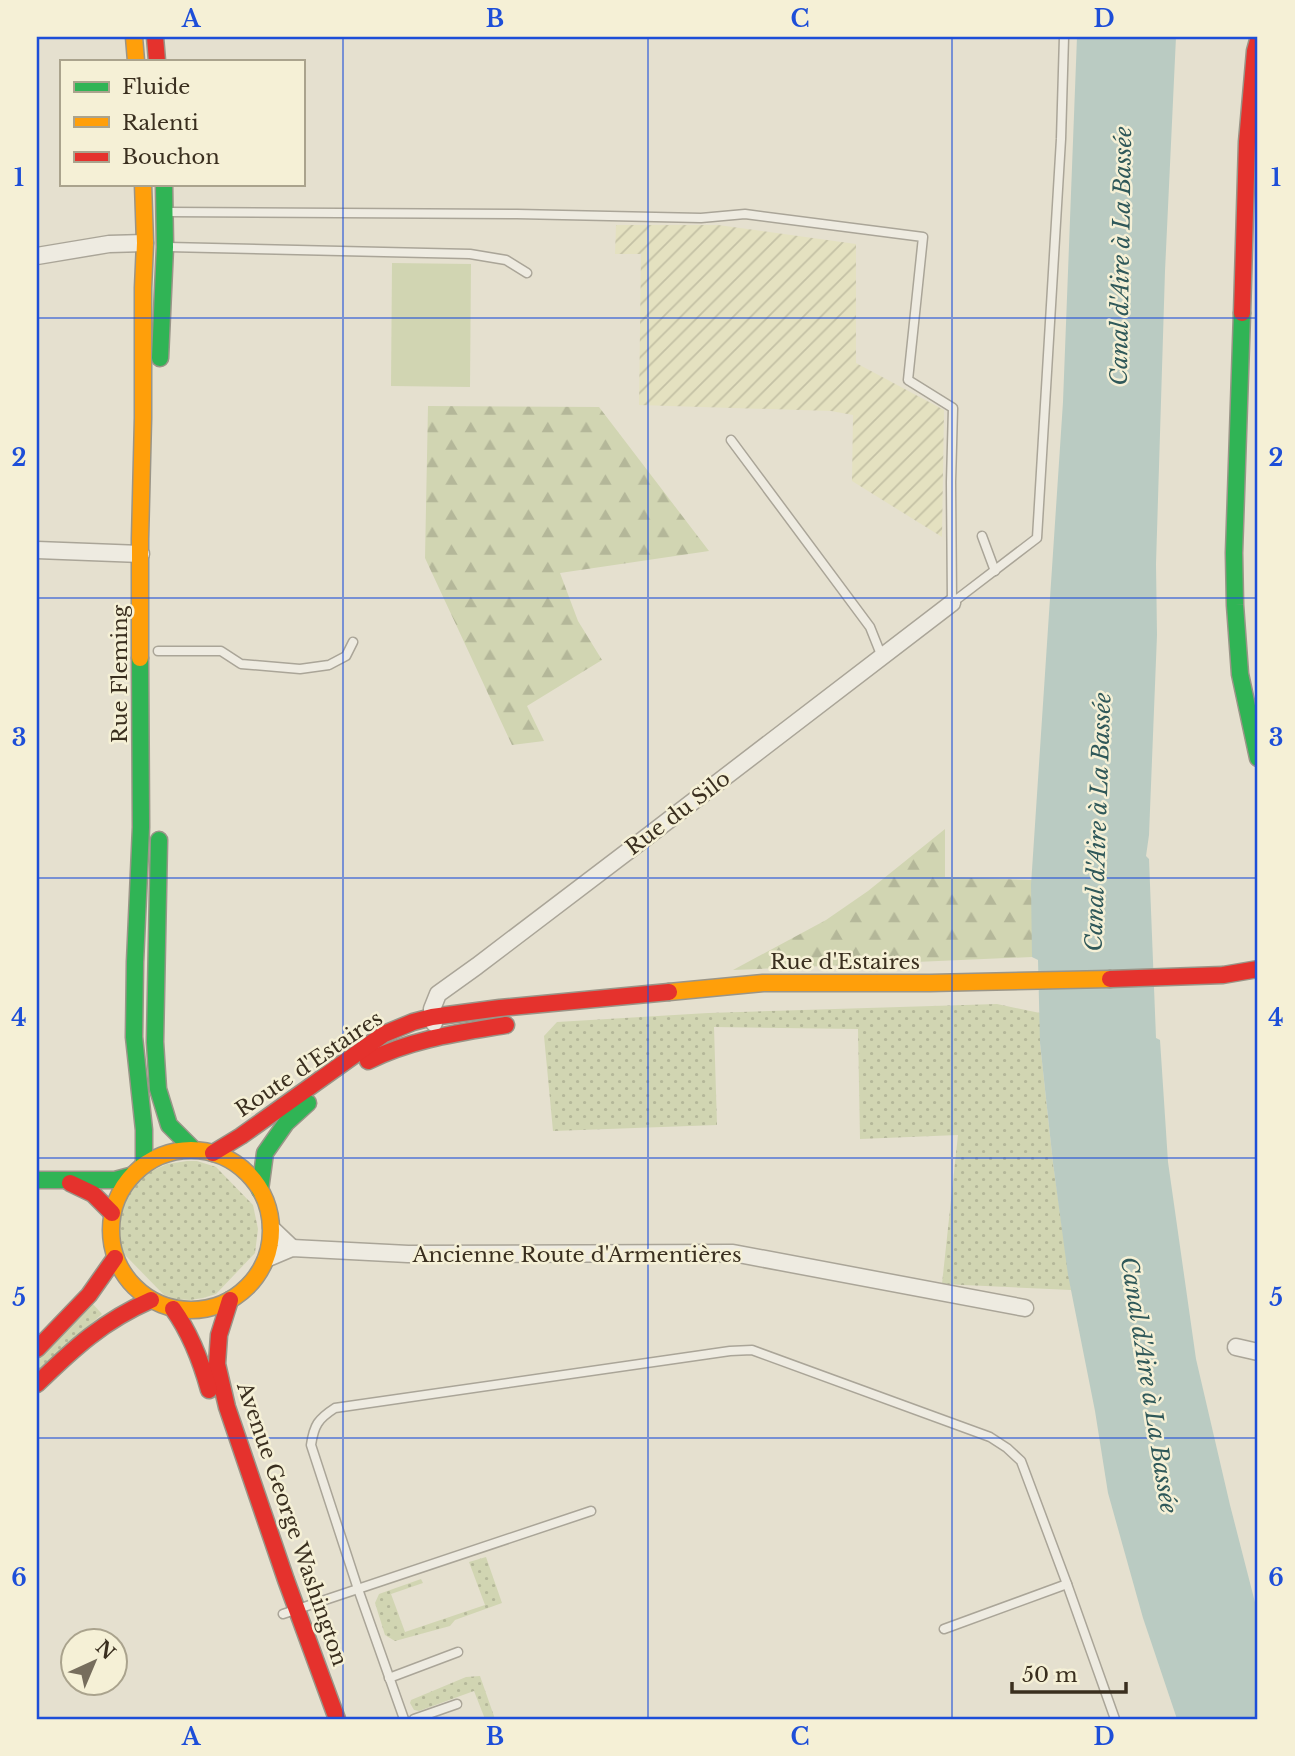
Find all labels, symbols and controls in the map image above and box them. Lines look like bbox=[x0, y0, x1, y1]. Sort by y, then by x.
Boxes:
text: A bbox=[181, 5, 202, 33]
text: B bbox=[486, 5, 504, 33]
text: C bbox=[791, 5, 809, 33]
text: D bbox=[1093, 5, 1115, 33]
legend bbox=[60, 60, 304, 186]
text: Fluide bbox=[122, 74, 190, 100]
text: Ralenti bbox=[122, 110, 199, 136]
water label: Canal d'Aire à La Bassée bbox=[1105, 126, 1137, 386]
text: Bouchon bbox=[122, 144, 220, 170]
text: 1 bbox=[14, 164, 24, 192]
text: 1 bbox=[1271, 164, 1281, 192]
text: 2 bbox=[12, 444, 26, 472]
text: 2 bbox=[1269, 444, 1283, 472]
street label: Rue Fleming bbox=[107, 604, 133, 743]
water label: Canal d'Aire à La Bassée bbox=[1079, 691, 1117, 952]
text: 3 bbox=[12, 724, 26, 752]
text: 3 bbox=[1269, 724, 1283, 752]
street label: Rue du Silo bbox=[621, 765, 735, 861]
street label: Rue d'Estaires bbox=[770, 949, 920, 975]
text: 4 bbox=[11, 1004, 27, 1032]
text: 4 bbox=[1268, 1004, 1284, 1032]
street label: Route d'Estaires bbox=[231, 1005, 387, 1123]
street label: Ancienne Route d'Armentières bbox=[411, 1242, 742, 1268]
water label: Canal d'Aire à La Bassée bbox=[1115, 1255, 1183, 1516]
text: 5 bbox=[12, 1284, 26, 1312]
text: 5 bbox=[1269, 1284, 1283, 1312]
street label: Avenue George Washington bbox=[231, 1378, 353, 1669]
text: 6 bbox=[11, 1564, 27, 1592]
text: 6 bbox=[1268, 1564, 1284, 1592]
north arrow bbox=[60, 1626, 130, 1696]
text: N bbox=[91, 1636, 120, 1665]
scale bar bbox=[1012, 1651, 1125, 1695]
text: 50 m bbox=[1022, 1662, 1078, 1688]
text: A bbox=[181, 1723, 202, 1751]
text: B bbox=[486, 1723, 504, 1751]
text: C bbox=[791, 1723, 809, 1751]
text: D bbox=[1093, 1723, 1115, 1751]

